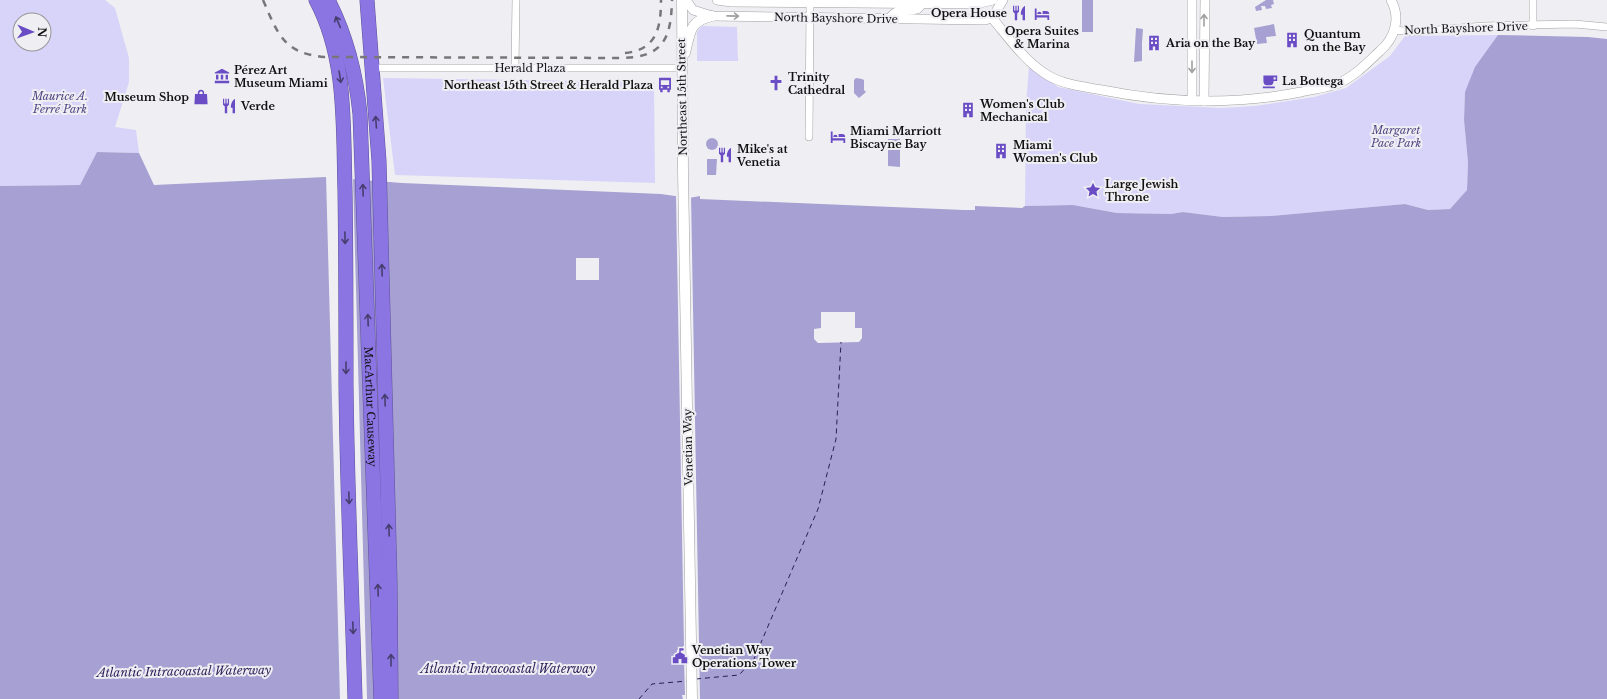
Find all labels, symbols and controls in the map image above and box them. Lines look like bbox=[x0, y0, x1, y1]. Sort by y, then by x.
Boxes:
restaurant icon: Opera House bbox=[1010, 4, 1028, 22]
hotel icon: Opera Suites & Marina bbox=[1033, 5, 1051, 23]
place label: Opera House bbox=[931, 6, 1008, 20]
street label: North Bayshore Drive bbox=[774, 10, 898, 26]
north arrow bbox=[12, 12, 52, 52]
one-way arrow bbox=[726, 12, 739, 20]
one-way arrow bbox=[1200, 14, 1208, 27]
one-way arrow bbox=[334, 17, 342, 29]
street label: North Bayshore Drive bbox=[1404, 19, 1528, 37]
place label: Opera Suites & Marina bbox=[1005, 24, 1079, 51]
text: N bbox=[35, 27, 49, 38]
place label: Quantum on the Bay bbox=[1304, 27, 1366, 54]
building icon: Quantum on the Bay bbox=[1283, 31, 1301, 49]
building icon: Aria on the Bay bbox=[1145, 34, 1163, 52]
place label: Aria on the Bay bbox=[1165, 36, 1256, 50]
street label: Northeast 15th Street bbox=[674, 37, 690, 156]
one-way arrow bbox=[1188, 60, 1196, 73]
street label: Herald Plaza bbox=[494, 61, 566, 75]
place label: Pérez Art Museum Miami bbox=[234, 63, 328, 90]
museum icon: Pérez Art Museum Miami bbox=[213, 67, 231, 85]
one-way arrow bbox=[336, 70, 344, 83]
place label: Trinity Cathedral bbox=[788, 70, 845, 97]
cafe icon: La Bottega bbox=[1261, 72, 1279, 90]
church icon: Trinity Cathedral bbox=[767, 74, 785, 92]
place label: La Bottega bbox=[1282, 74, 1344, 88]
bus stop icon: Northeast 15th Street & Herald Plaza bbox=[656, 76, 674, 94]
place label: Northeast 15th Street & Herald Plaza bbox=[444, 78, 654, 92]
shop icon: Museum Shop bbox=[192, 88, 210, 106]
park label: Maurice A. Ferré Park bbox=[31, 89, 88, 116]
place label: Museum Shop bbox=[104, 90, 189, 104]
restaurant icon: Verde bbox=[220, 97, 238, 115]
place label: Women's Club Mechanical bbox=[979, 97, 1065, 124]
place label: Verde bbox=[240, 99, 275, 113]
building icon: Women's Club Mechanical bbox=[959, 101, 977, 119]
one-way arrow bbox=[373, 116, 380, 129]
park label: Margaret Pace Park bbox=[1370, 123, 1421, 150]
place label: Miami Marriott Biscayne Bay bbox=[850, 124, 942, 151]
hotel icon: Miami Marriott Biscayne Bay bbox=[829, 128, 847, 146]
place label: Miami Women's Club bbox=[1012, 138, 1098, 165]
place label: Mike's at Venetia bbox=[736, 142, 788, 169]
building icon: Miami Women's Club bbox=[992, 142, 1010, 160]
restaurant icon: Mike's at Venetia bbox=[716, 146, 734, 164]
place label: Large Jewish Throne bbox=[1105, 177, 1179, 204]
place icon: Large Jewish Throne bbox=[1084, 181, 1102, 199]
one-way arrow bbox=[360, 184, 367, 197]
one-way arrow bbox=[341, 231, 349, 244]
one-way arrow bbox=[378, 264, 386, 277]
one-way arrow bbox=[365, 314, 372, 327]
street label: MacArthur Causeway bbox=[361, 346, 380, 467]
one-way arrow bbox=[342, 361, 350, 374]
one-way arrow bbox=[382, 394, 389, 407]
street label: Venetian Way bbox=[680, 408, 696, 487]
one-way arrow bbox=[346, 491, 353, 504]
one-way arrow bbox=[385, 524, 393, 537]
one-way arrow bbox=[374, 584, 381, 597]
one-way arrow bbox=[349, 621, 357, 634]
place label: Venetian Way Operations Tower bbox=[691, 643, 797, 670]
public building icon: Venetian Way Operations Tower bbox=[671, 647, 689, 665]
one-way arrow bbox=[387, 654, 395, 667]
water label: Atlantic Intracoastal Waterway bbox=[419, 661, 596, 676]
water label: Atlantic Intracoastal Waterway bbox=[95, 662, 272, 680]

